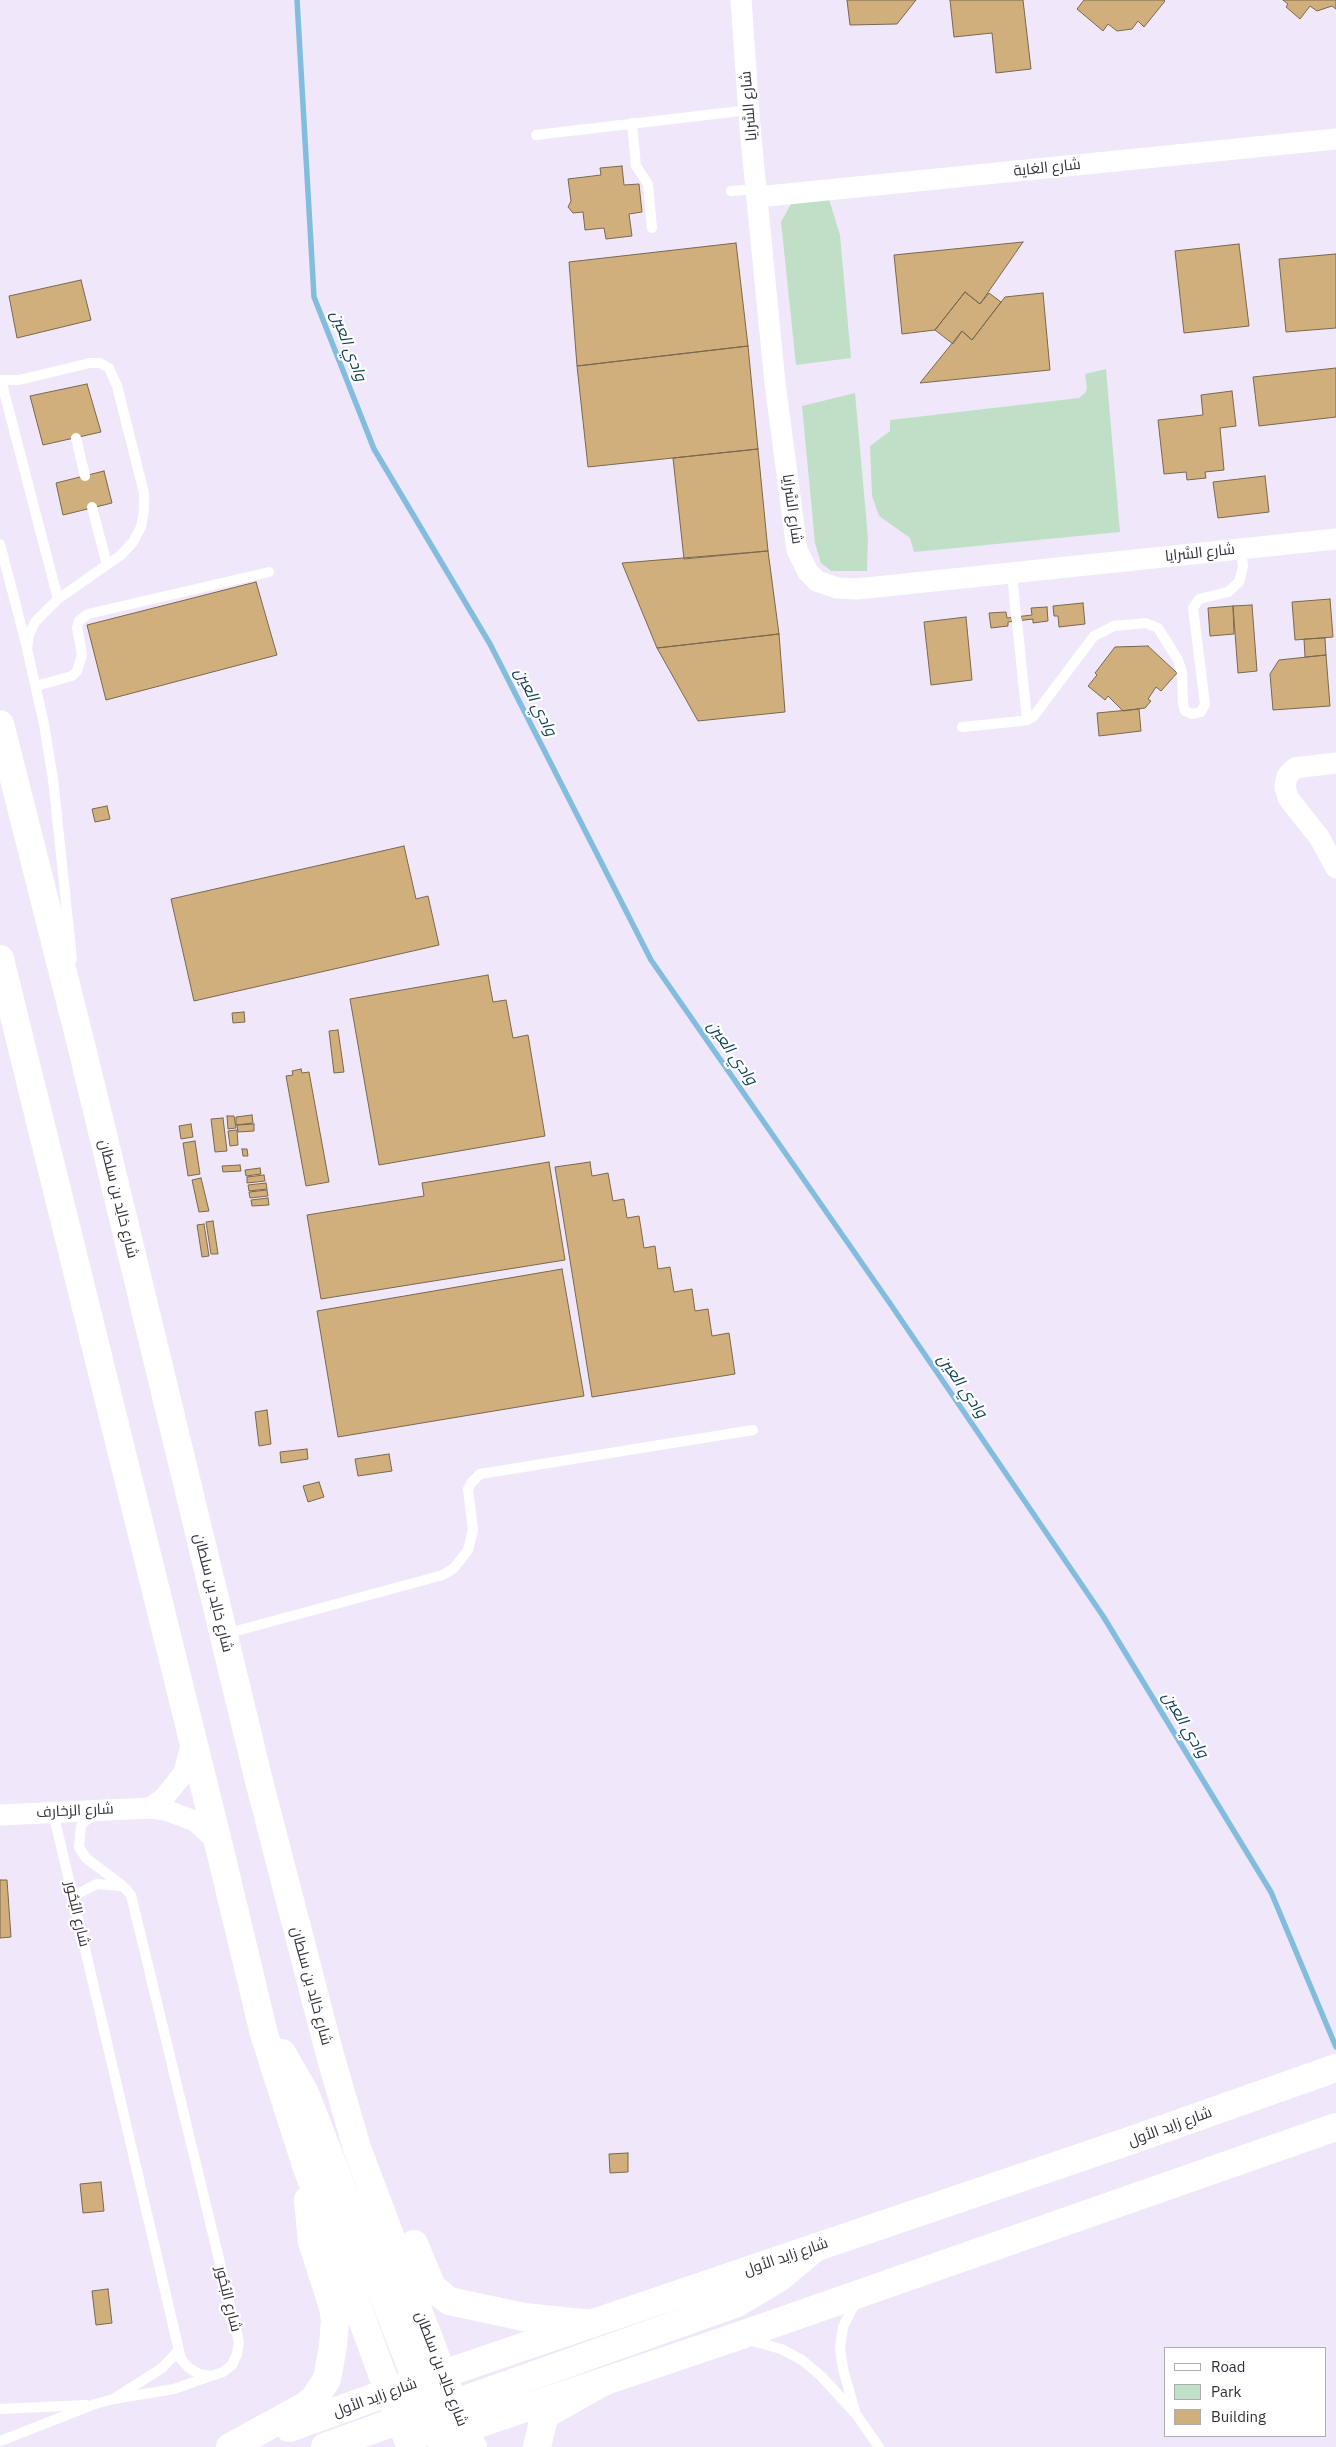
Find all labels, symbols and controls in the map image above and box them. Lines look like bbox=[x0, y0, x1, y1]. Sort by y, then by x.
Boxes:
street label: شارع السَّرايا bbox=[737, 70, 761, 142]
street label: شارع الغاية bbox=[1013, 156, 1081, 180]
water label: وادي العين bbox=[326, 308, 370, 384]
street label: شارع السَّرايا bbox=[778, 473, 806, 545]
street label: شارع السَّرايا bbox=[1164, 540, 1236, 566]
water label: وادي العين bbox=[510, 665, 560, 739]
water label: وادي العين bbox=[703, 1017, 761, 1089]
street label: شارع خالِد بن سلطان bbox=[95, 1138, 141, 1260]
water label: وادي العين bbox=[933, 1350, 991, 1422]
street label: شارع خالِد بن سلطان bbox=[190, 1532, 236, 1654]
water label: وادي العين bbox=[1158, 1688, 1212, 1762]
street label: شارع الزخارف bbox=[36, 1800, 114, 1822]
street label: شارع البُحُور bbox=[61, 1879, 93, 1949]
street label: شارع خالِد بن سلطان bbox=[287, 1925, 335, 2047]
street label: شارع زايد الأول bbox=[1126, 2103, 1214, 2151]
street label: شارع زايد الأول bbox=[741, 2234, 831, 2280]
street label: شارع البُحُور bbox=[211, 2264, 245, 2334]
street label: شارع خالِد بن سلطان bbox=[411, 2309, 471, 2429]
legend bbox=[1164, 2347, 1326, 2437]
text: Road bbox=[1211, 2357, 1246, 2376]
street label: شارع زايد الأول bbox=[331, 2374, 419, 2422]
text: Park bbox=[1211, 2382, 1241, 2401]
text: Building bbox=[1211, 2407, 1266, 2426]

